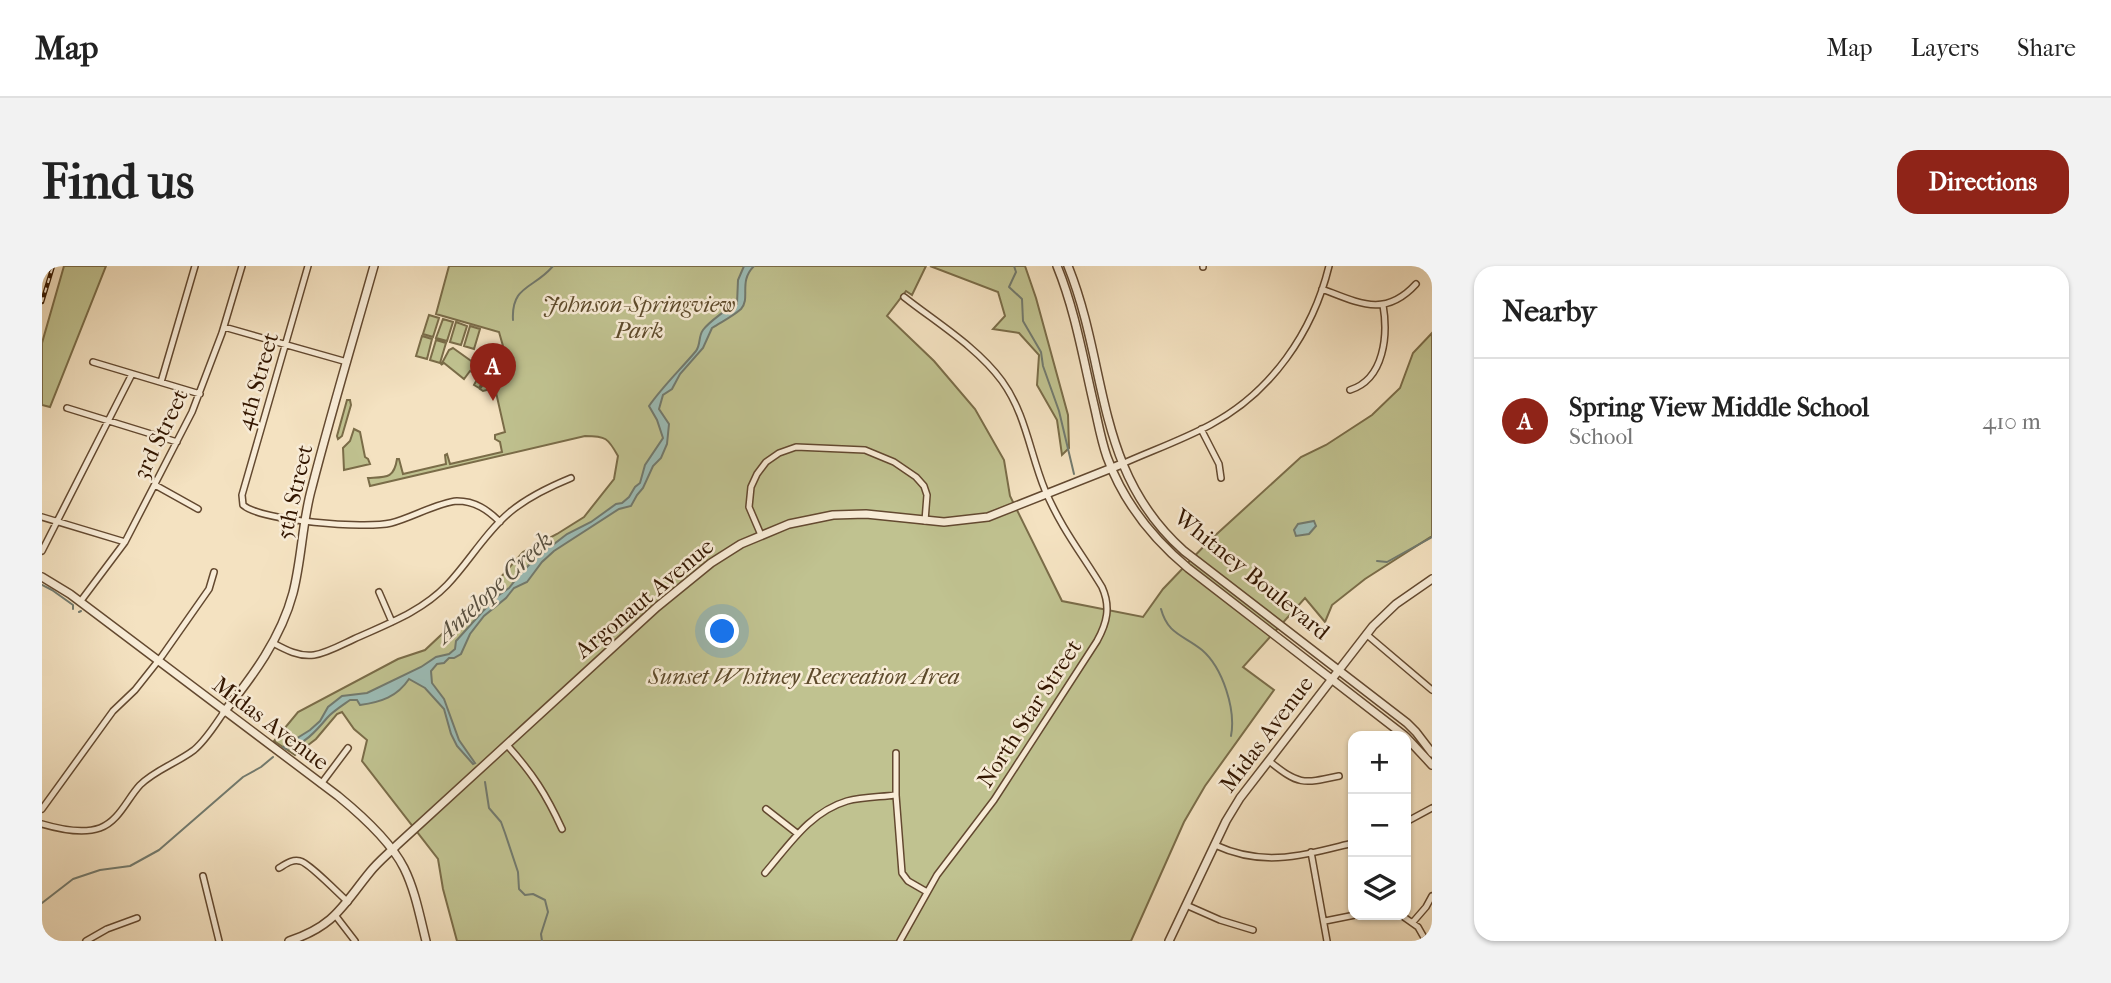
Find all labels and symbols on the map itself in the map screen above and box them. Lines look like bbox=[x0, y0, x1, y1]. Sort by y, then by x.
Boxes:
park label: Johnson-Springview Park bbox=[543, 291, 735, 344]
street label: 4th Street bbox=[231, 329, 284, 433]
pin: A bbox=[470, 343, 516, 401]
street label: 3rd Street bbox=[127, 385, 194, 484]
street label: 5th Street bbox=[270, 442, 319, 542]
street label: Whitney Boulevard bbox=[1168, 503, 1335, 646]
water label: Antelope Creek bbox=[428, 526, 558, 650]
street label: Argonaut Avenue bbox=[569, 533, 719, 665]
your location bbox=[705, 614, 739, 648]
street label: North Star Street bbox=[972, 634, 1087, 792]
park label: Sunset Whitney Recreation Area bbox=[647, 663, 960, 690]
street label: Midas Avenue bbox=[207, 671, 334, 776]
street label: Midas Avenue bbox=[1214, 671, 1319, 798]

